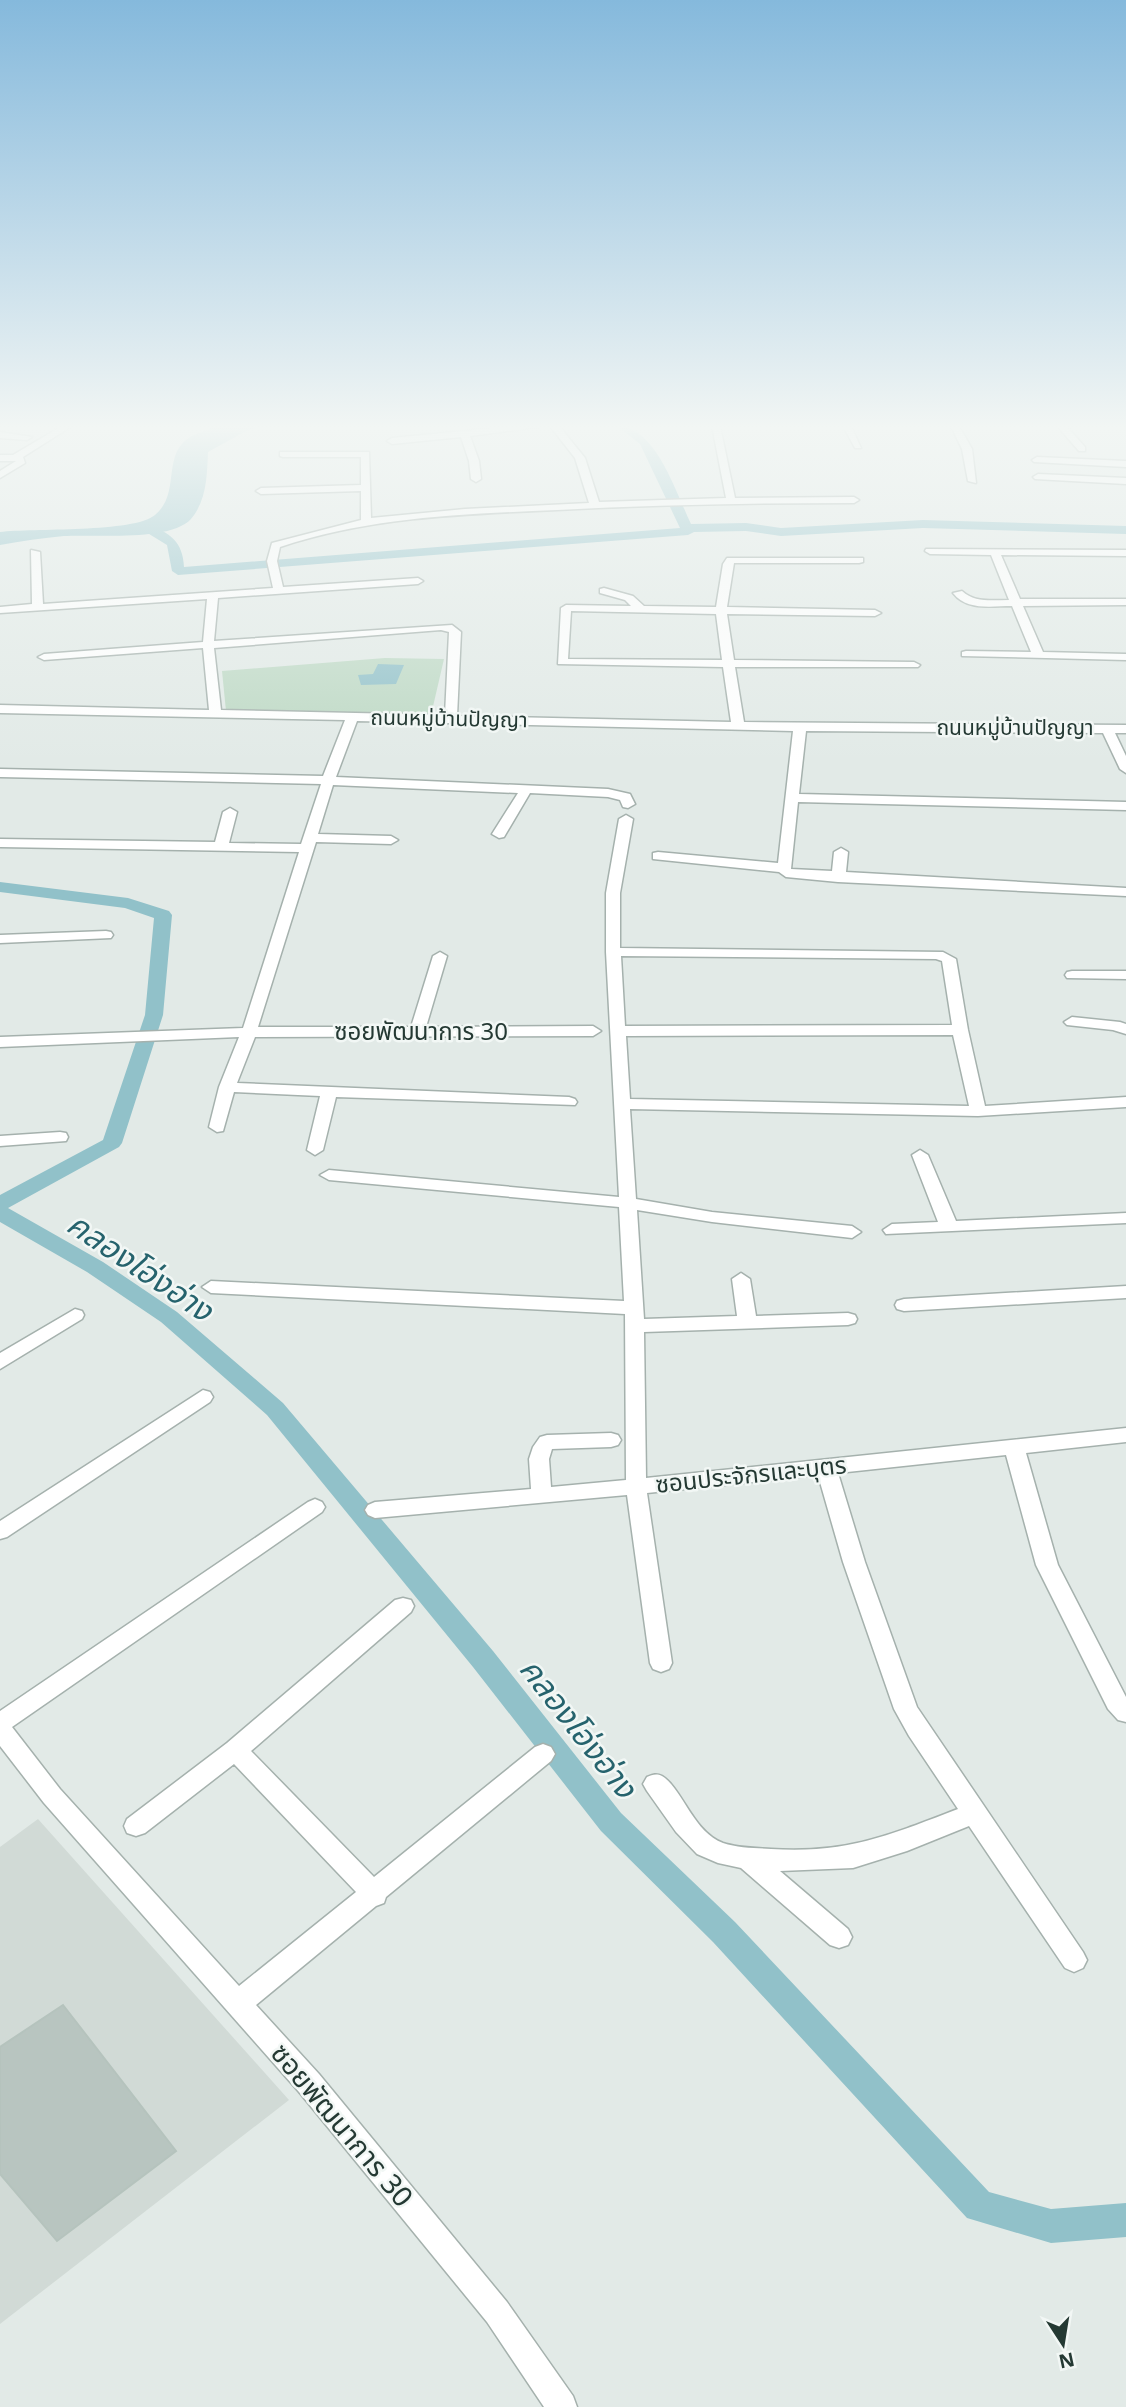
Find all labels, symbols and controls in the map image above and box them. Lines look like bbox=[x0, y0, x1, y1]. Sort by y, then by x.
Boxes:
street label: ถนนหมู่บ้านปัญญา bbox=[370, 703, 528, 733]
street label: ถนนหมู่บ้านปัญญา bbox=[936, 713, 1094, 741]
street label: ซอยพัฒนาการ 30 bbox=[334, 1014, 508, 1047]
water label: คลองโอ่งอ่าง bbox=[60, 1201, 224, 1331]
street label: ซอนประจักรและบุตร bbox=[654, 1447, 848, 1500]
water label: คลองโอ่งอ่าง bbox=[511, 1648, 649, 1808]
street label: ซอยพัฒนาการ 30 bbox=[263, 2035, 422, 2214]
north arrow bbox=[1028, 2309, 1098, 2379]
text: N bbox=[1056, 2346, 1077, 2375]

